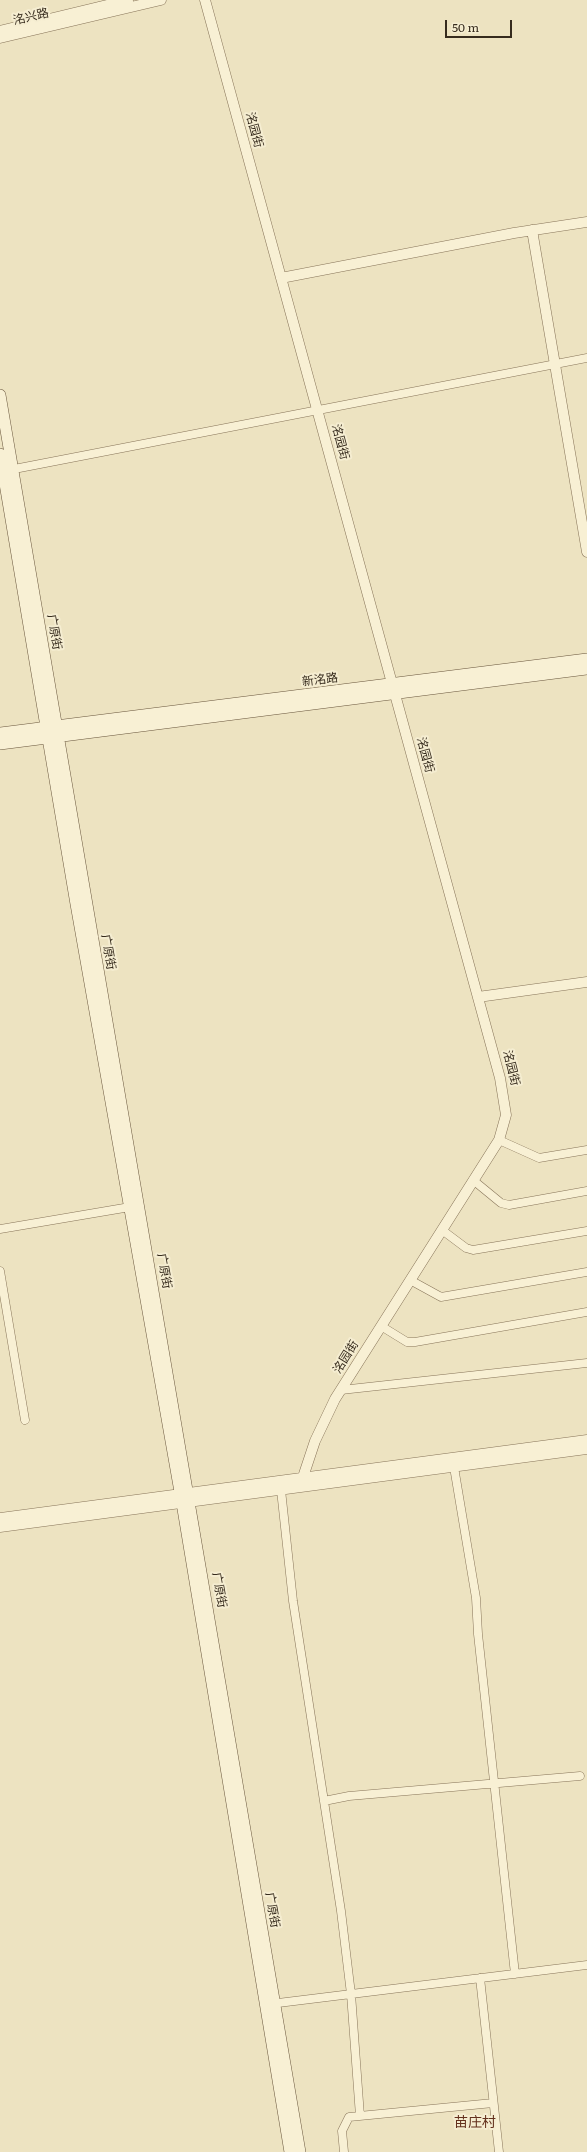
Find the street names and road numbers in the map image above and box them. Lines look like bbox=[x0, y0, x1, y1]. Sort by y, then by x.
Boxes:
street label: 洺兴路 bbox=[12, 6, 50, 28]
street label: 洺园街 bbox=[242, 111, 266, 149]
street label: 洺园街 bbox=[328, 423, 352, 461]
street label: 广原街 bbox=[44, 613, 64, 651]
street label: 新洺路 bbox=[301, 671, 339, 689]
street label: 洺园街 bbox=[413, 736, 437, 774]
street label: 广原街 bbox=[98, 933, 118, 971]
street label: 洺园街 bbox=[500, 1049, 522, 1087]
street label: 广原街 bbox=[154, 1252, 174, 1290]
street label: 洺园街 bbox=[330, 1338, 362, 1376]
street label: 广原街 bbox=[209, 1571, 229, 1609]
street label: 广原街 bbox=[262, 1891, 282, 1929]

